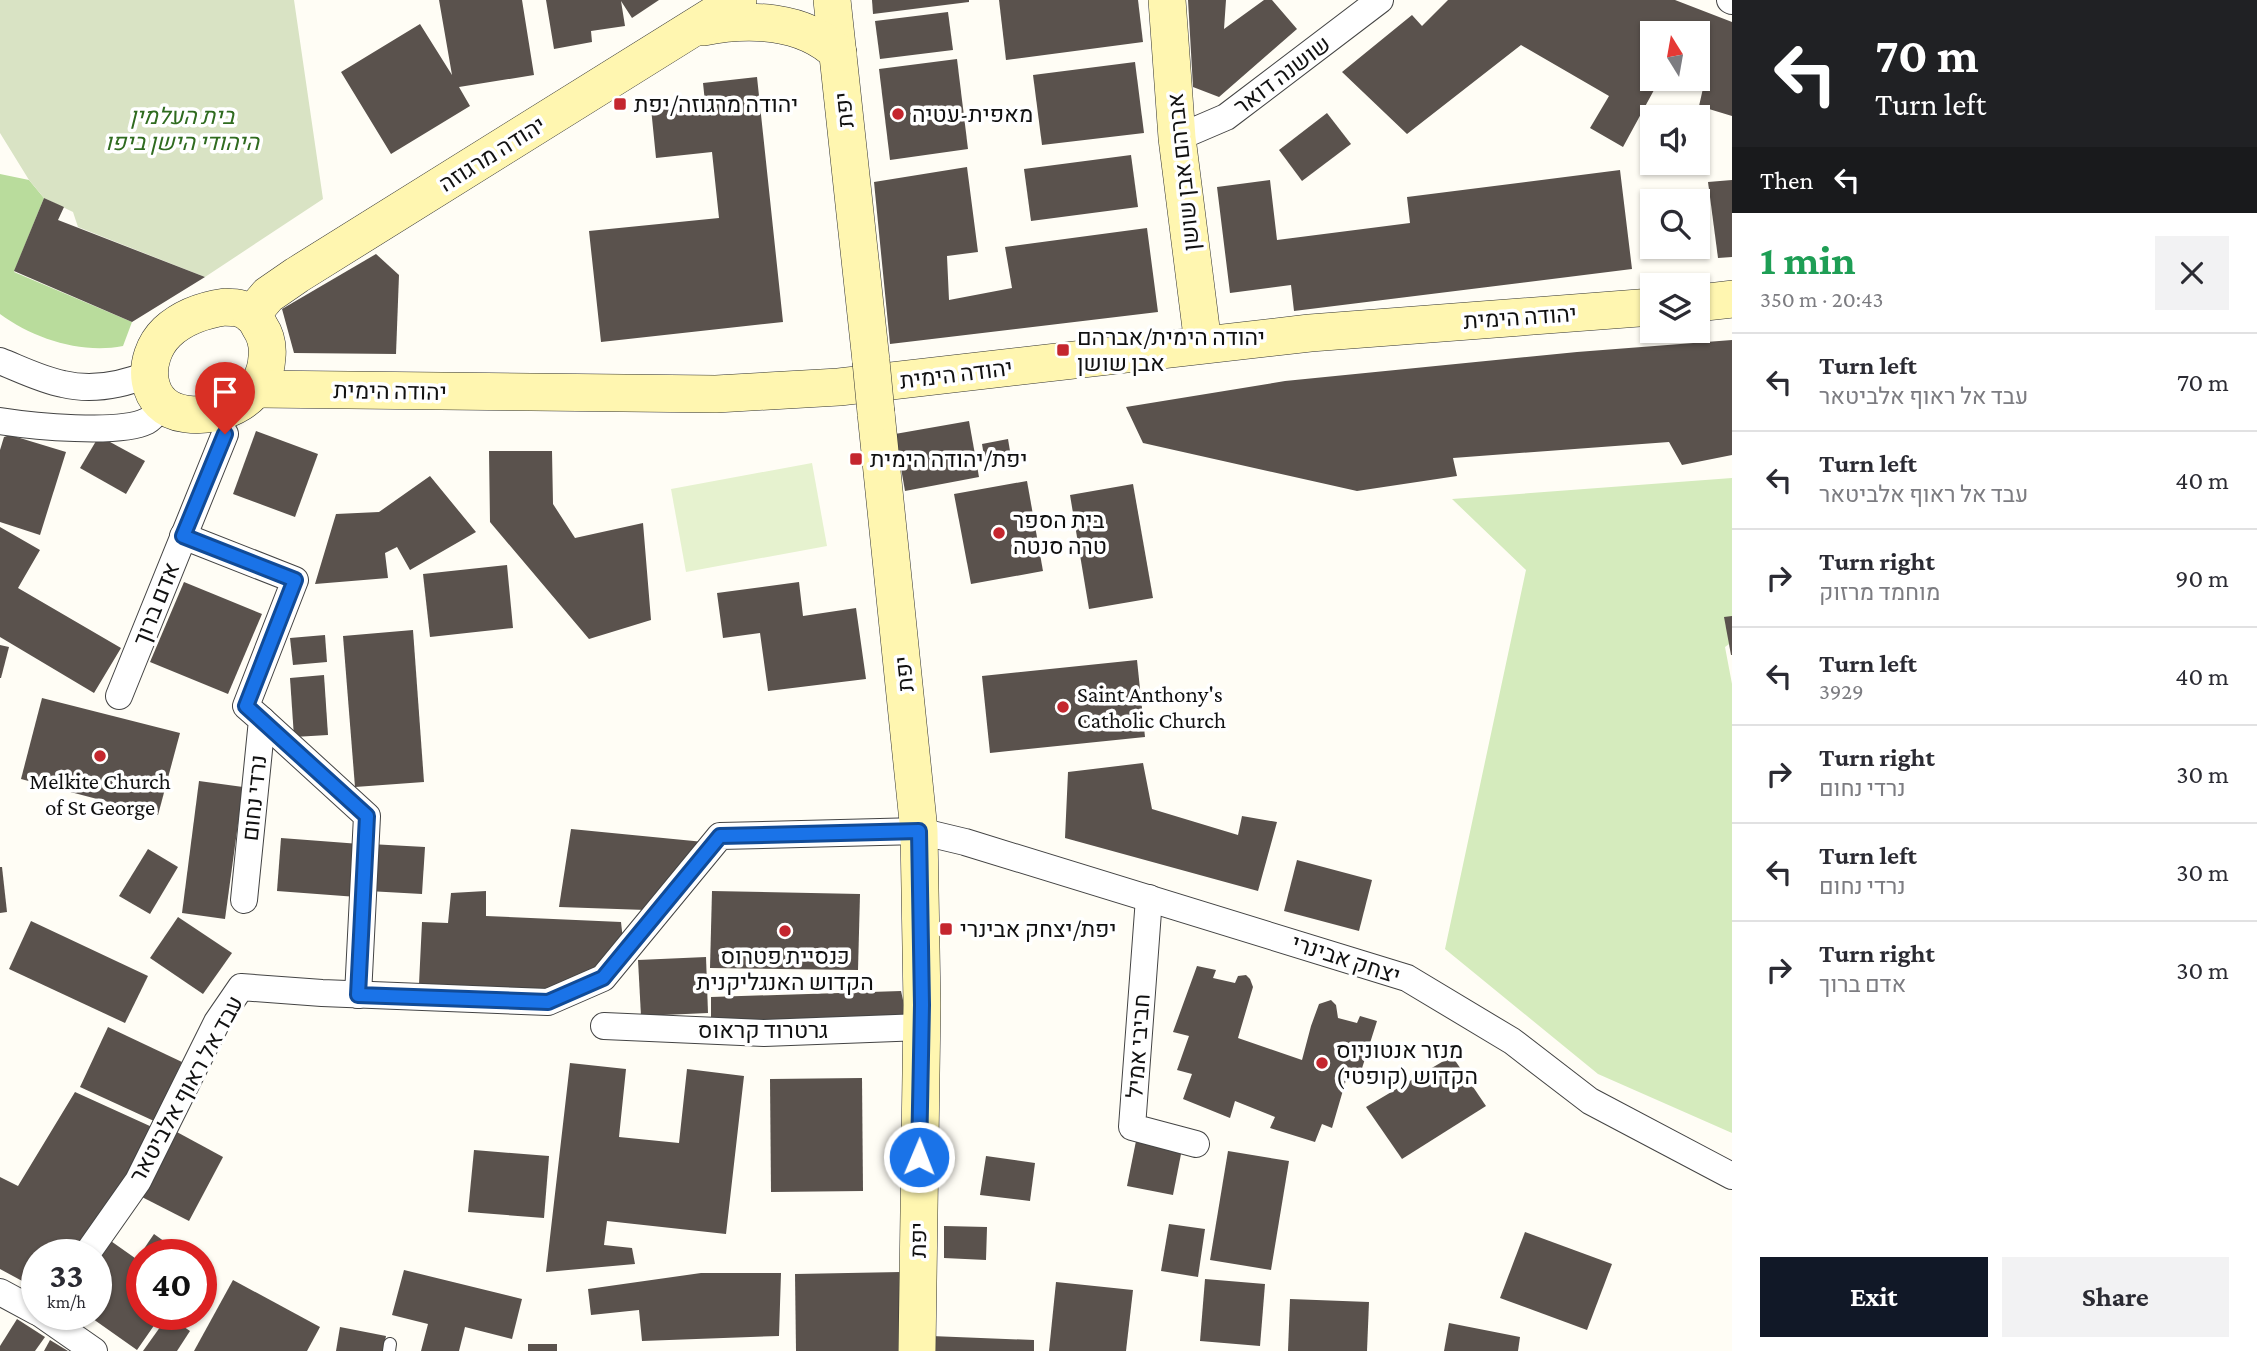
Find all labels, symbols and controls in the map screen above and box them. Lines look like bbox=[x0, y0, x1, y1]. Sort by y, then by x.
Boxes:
north arrow bbox=[1640, 21, 1710, 91]
map controls bbox=[1640, 21, 1710, 343]
icon: left bbox=[1760, 28, 1851, 119]
text: 70 m bbox=[1875, 28, 1979, 83]
street label: שושנה דואר bbox=[1229, 30, 1335, 120]
text: Turn left bbox=[1875, 86, 1986, 122]
place label: יהודה מרגוזה/יפת bbox=[634, 91, 798, 117]
street label: יפת bbox=[829, 91, 859, 129]
street label: אברהם אבן שושן bbox=[1162, 92, 1204, 252]
marker: יהודה מרגוזה/יפת bbox=[612, 96, 628, 112]
place label: מאפית-עטיה bbox=[912, 101, 1033, 127]
park label: בית העלמין היהודי הישן ביפו bbox=[105, 103, 260, 155]
button: sound bbox=[1640, 105, 1710, 175]
marker: מאפית-עטיה bbox=[890, 106, 906, 122]
street label: יהודה מרגוזה bbox=[434, 111, 550, 197]
icon: left bbox=[1828, 161, 1866, 199]
text: Then bbox=[1760, 166, 1814, 195]
button: search bbox=[1640, 189, 1710, 259]
text: 1 min bbox=[1760, 236, 1856, 283]
button: close bbox=[2155, 236, 2229, 310]
button: layers bbox=[1640, 273, 1710, 343]
text: 350 m · 20:43 bbox=[1760, 286, 1883, 312]
street label: יהודה הימית bbox=[1463, 300, 1577, 334]
place label: יהודה הימית/אברהם אבן שושן bbox=[1077, 324, 1265, 376]
marker: יהודה הימית/אברהם אבן שושן bbox=[1055, 342, 1071, 358]
text: Turn left bbox=[1819, 351, 1917, 380]
street label: יהודה הימית bbox=[898, 354, 1014, 394]
pin bbox=[195, 362, 255, 434]
icon: left bbox=[1760, 363, 1798, 401]
text: 70 m bbox=[2177, 368, 2229, 397]
icon: arrive bbox=[206, 373, 244, 411]
street label: יהודה הימית bbox=[333, 377, 447, 405]
text: עבד אל ראוף אלביטאר bbox=[1819, 383, 2028, 409]
place label: יפת/יהודה הימית bbox=[870, 446, 1027, 472]
text: Turn left bbox=[1819, 449, 1917, 478]
marker: יפת/יהודה הימית bbox=[848, 451, 864, 467]
icon: left bbox=[1760, 461, 1798, 499]
text: 40 m bbox=[2175, 466, 2229, 495]
text: עבד אל ראוף אלביטאר bbox=[1819, 481, 2028, 507]
place label: בית הספר טרה סנטה bbox=[1013, 507, 1107, 559]
marker: בית הספר טרה סנטה bbox=[991, 525, 1007, 541]
text: Turn right bbox=[1819, 547, 1935, 576]
street label: אדם ברוך bbox=[128, 559, 184, 649]
icon: right bbox=[1760, 559, 1798, 597]
text: 90 m bbox=[2175, 564, 2229, 593]
text: מוחמד מרזוק bbox=[1819, 579, 1940, 605]
text: Turn left bbox=[1819, 649, 1917, 678]
street label: יפת bbox=[889, 655, 919, 693]
icon: left bbox=[1760, 657, 1798, 695]
text: 40 m bbox=[2175, 662, 2229, 691]
text: 3929 bbox=[1819, 678, 1864, 704]
place label: Saint Anthony's Catholic Church bbox=[1077, 681, 1226, 733]
marker: Saint Anthony's Catholic Church bbox=[1055, 699, 1071, 715]
text: Turn right bbox=[1819, 743, 1935, 772]
marker: Melkite Church of St George bbox=[92, 748, 108, 764]
street label: נרדי נחום bbox=[237, 754, 271, 842]
icon: right bbox=[1760, 755, 1798, 793]
text: 30 m bbox=[2176, 760, 2229, 789]
place label: Melkite Church of St George bbox=[29, 768, 171, 820]
text: נרדי נחום bbox=[1819, 775, 1906, 801]
text: Turn left bbox=[1819, 841, 1917, 870]
icon: left bbox=[1760, 853, 1798, 891]
text: 30 m bbox=[2176, 858, 2229, 887]
text: נרדי נחום bbox=[1819, 873, 1906, 899]
place label: יפת/יצחק אבינרי bbox=[960, 916, 1116, 942]
marker: יפת/יצחק אבינרי bbox=[938, 921, 954, 937]
marker: כנסיית פטרוס הקדוש האנגליקנית bbox=[777, 923, 793, 939]
street label: יצחק אבינרי bbox=[1289, 929, 1403, 989]
text: Turn right bbox=[1819, 939, 1935, 968]
place label: כנסיית פטרוס הקדוש האנגליקנית bbox=[696, 943, 874, 995]
icon: right bbox=[1760, 951, 1798, 989]
text: 30 m bbox=[2176, 956, 2229, 985]
text: אדם ברוך bbox=[1819, 971, 1906, 997]
street label: עבד אל ראוף אלביטאר bbox=[124, 991, 248, 1187]
street label: חביבי אמיל bbox=[1121, 993, 1155, 1099]
street label: גרטרוד קראוס bbox=[698, 1017, 828, 1043]
place label: מנזר אנטוניוס הקדוש (קופטי) bbox=[1336, 1037, 1478, 1090]
marker: מנזר אנטוניוס הקדוש (קופטי) bbox=[1314, 1055, 1330, 1071]
position arrow bbox=[882, 1120, 956, 1194]
street label: יפת bbox=[905, 1222, 931, 1258]
speed limit sign: 40 bbox=[126, 1239, 217, 1330]
text: 33 bbox=[49, 1256, 84, 1295]
button: Exit bbox=[1760, 1257, 1988, 1337]
button: Share bbox=[2002, 1257, 2229, 1337]
text: km/h bbox=[47, 1292, 86, 1312]

